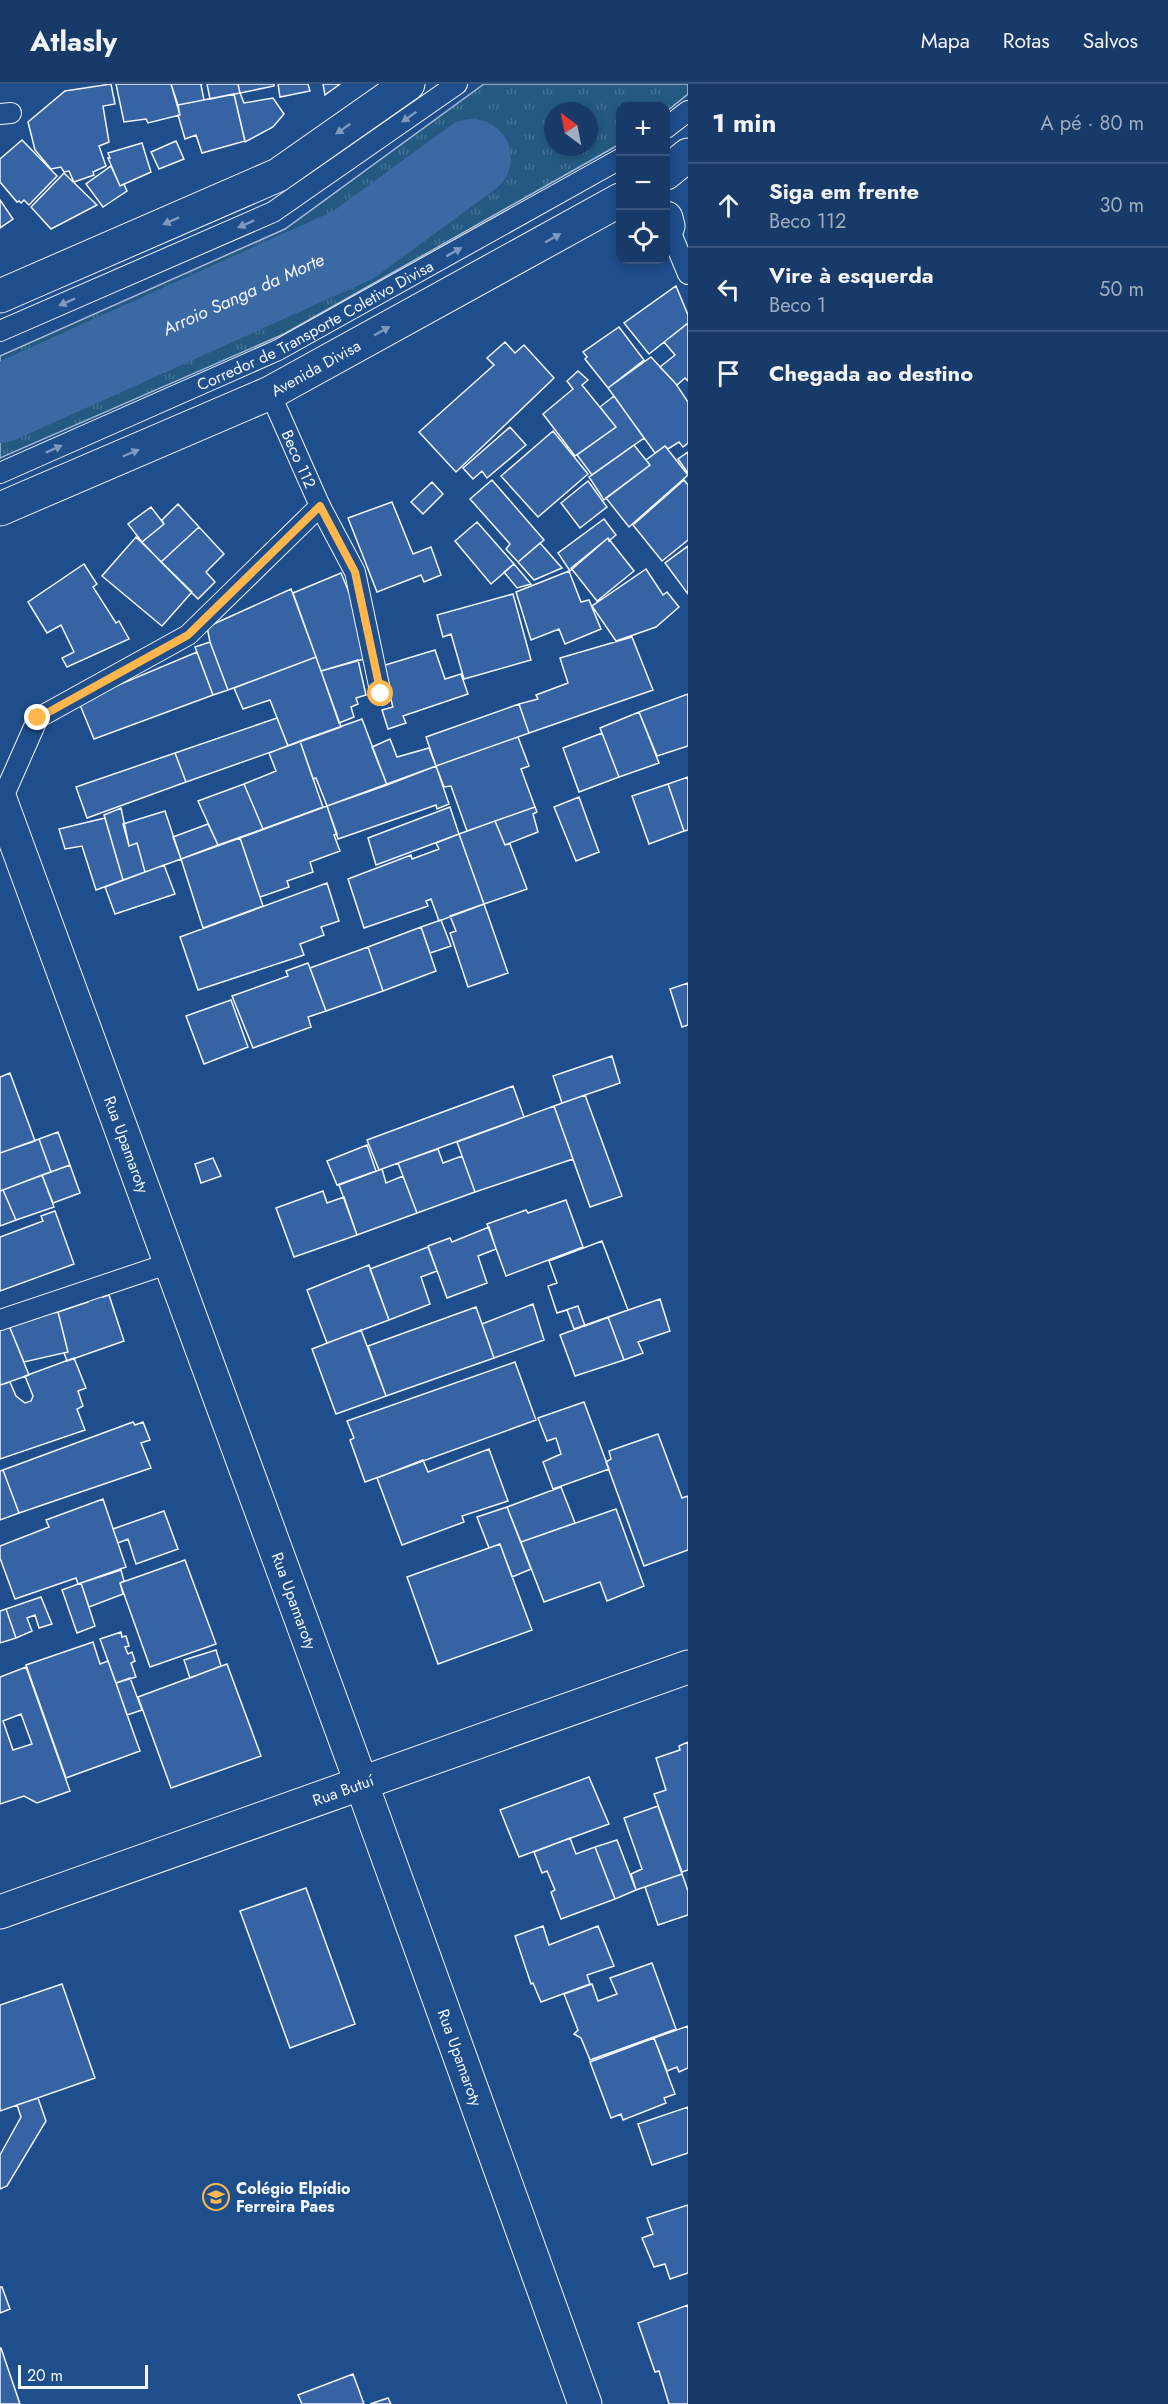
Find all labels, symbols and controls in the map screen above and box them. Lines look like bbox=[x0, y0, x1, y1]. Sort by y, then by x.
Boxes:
text: Atlasly bbox=[30, 21, 117, 62]
text: Mapa bbox=[921, 26, 970, 56]
text: Rotas bbox=[1003, 26, 1050, 56]
text: Salvos bbox=[1083, 26, 1138, 56]
north arrow bbox=[544, 102, 598, 156]
map controls bbox=[616, 102, 670, 264]
button: + bbox=[616, 102, 670, 156]
text: 1 min bbox=[712, 104, 776, 142]
text: A pé · 80 m bbox=[1041, 109, 1144, 138]
one-way arrow bbox=[401, 111, 417, 123]
one-way arrow bbox=[335, 123, 351, 135]
button: − bbox=[616, 156, 670, 210]
text: Siga em frente bbox=[769, 175, 919, 207]
icon: ahead bbox=[712, 189, 745, 222]
text: 30 m bbox=[1099, 191, 1144, 220]
text: Beco 112 bbox=[769, 207, 846, 236]
button: locate bbox=[616, 210, 670, 264]
one-way arrow bbox=[162, 216, 180, 226]
one-way arrow bbox=[237, 219, 254, 228]
one-way arrow bbox=[544, 233, 561, 243]
water label: Arroio Sanga da Morte bbox=[158, 247, 328, 342]
one-way arrow bbox=[446, 247, 463, 257]
street label: Corredor de Transporte Coletivo Divisa bbox=[193, 254, 437, 396]
text: Vire à esquerda bbox=[769, 259, 934, 291]
icon: left bbox=[712, 273, 745, 306]
text: 50 m bbox=[1099, 275, 1144, 304]
text: Beco 1 bbox=[769, 291, 826, 320]
one-way arrow bbox=[58, 297, 76, 307]
one-way arrow bbox=[374, 326, 390, 337]
street label: Avenida Divisa bbox=[267, 334, 365, 402]
icon: arrive bbox=[712, 357, 745, 390]
text: Chegada ao destino bbox=[769, 357, 973, 389]
street label: Beco 112 bbox=[276, 426, 322, 492]
one-way arrow bbox=[45, 444, 63, 454]
one-way arrow bbox=[122, 448, 140, 458]
route start bbox=[367, 680, 393, 706]
route end bbox=[24, 704, 50, 730]
street label: Rua Upamaroty bbox=[98, 1093, 156, 1197]
street label: Rua Upamaroty bbox=[266, 1549, 323, 1653]
street label: Rua Butuí bbox=[309, 1768, 378, 1811]
street label: Rua Upamaroty bbox=[432, 2006, 489, 2110]
place label: Colégio Elpídio Ferreira Paes bbox=[236, 2177, 351, 2218]
school or university icon: Colégio Elpídio Ferreira Paes bbox=[201, 2182, 231, 2212]
scale bar bbox=[18, 2362, 148, 2390]
text: 20 m bbox=[27, 2364, 63, 2387]

